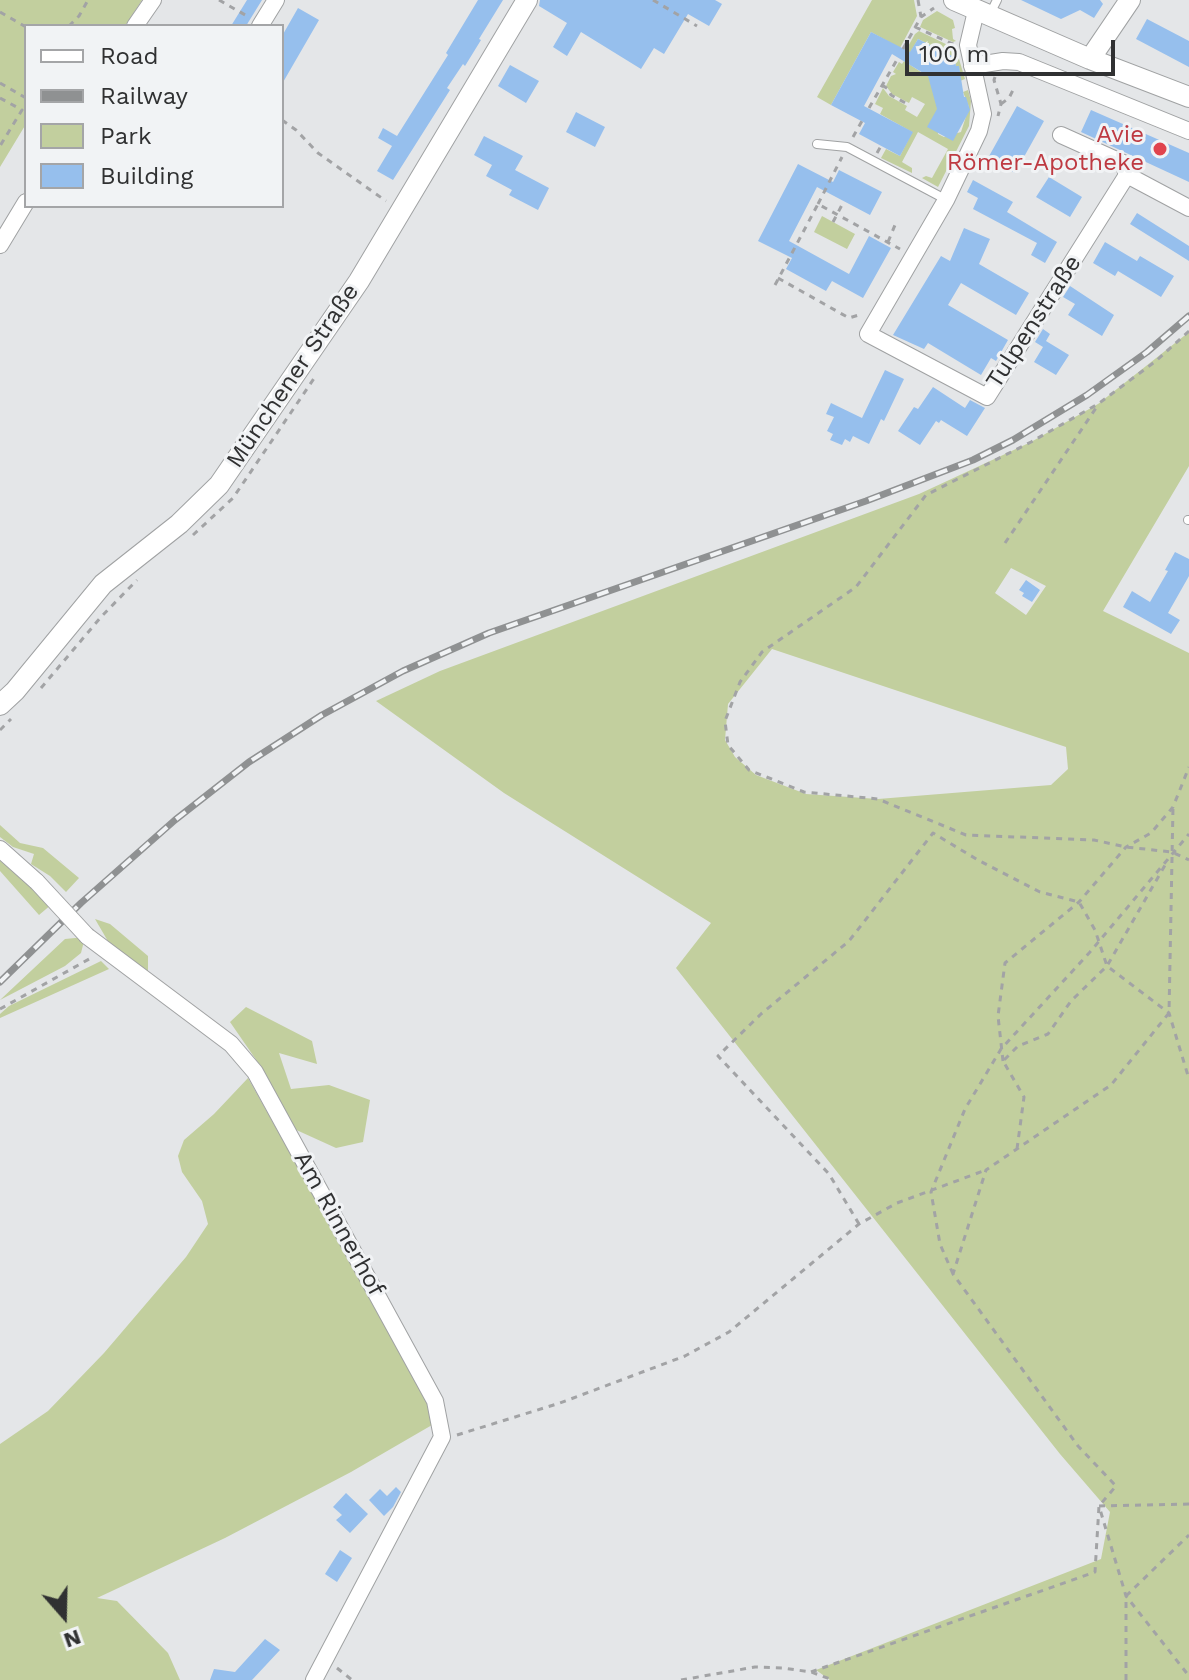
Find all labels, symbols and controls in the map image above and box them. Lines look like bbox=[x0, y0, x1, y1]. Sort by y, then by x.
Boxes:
legend bbox=[24, 24, 284, 208]
scale bar bbox=[909, 24, 1119, 74]
text: 100 m bbox=[919, 40, 989, 68]
text: Road bbox=[100, 42, 159, 70]
text: Railway bbox=[100, 82, 188, 110]
place label: Avie Römer-Apotheke bbox=[947, 121, 1144, 177]
text: Park bbox=[100, 122, 152, 150]
marker: Avie Römer-Apotheke bbox=[1151, 140, 1169, 158]
text: Building bbox=[100, 162, 193, 190]
street label: Tulpenstraße bbox=[980, 250, 1088, 394]
street label: Münchener Straße bbox=[221, 278, 365, 474]
street label: Am Rinnerhof bbox=[287, 1147, 391, 1301]
north arrow bbox=[24, 1576, 104, 1656]
text: N bbox=[60, 1624, 84, 1654]

